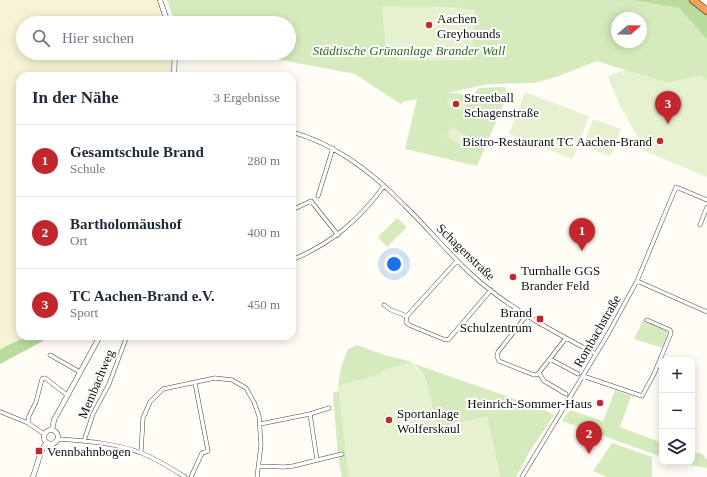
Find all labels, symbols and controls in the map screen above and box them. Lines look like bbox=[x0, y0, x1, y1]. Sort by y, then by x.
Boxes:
place label: Aachen Greyhounds bbox=[437, 11, 501, 41]
north arrow bbox=[611, 12, 647, 48]
search box bbox=[16, 16, 296, 60]
marker: Aachen Greyhounds bbox=[424, 20, 434, 30]
icon: search bbox=[30, 27, 52, 49]
text: Hier suchen bbox=[62, 30, 134, 46]
park label: Städtische Grünanlage Brander Wall bbox=[313, 43, 506, 58]
text: In der Nähe bbox=[32, 88, 119, 107]
text: 3 Ergebnisse bbox=[213, 90, 280, 105]
place label: Streetball Schagenstraße bbox=[464, 90, 539, 120]
pin: 3 bbox=[655, 91, 681, 124]
marker: Streetball Schagenstraße bbox=[451, 99, 461, 109]
place label: Bistro-Restaurant TC Aachen-Brand bbox=[462, 134, 652, 149]
marker: Bistro-Restaurant TC Aachen-Brand bbox=[655, 136, 665, 146]
text: Gesamtschule Brand bbox=[70, 144, 204, 160]
text: 1 bbox=[42, 153, 48, 168]
text: 280 m bbox=[247, 153, 280, 168]
text: Schule bbox=[70, 161, 105, 176]
text: Bartholomäushof bbox=[70, 216, 182, 232]
pin: 1 bbox=[569, 218, 595, 251]
street label: Schagenstraße bbox=[434, 221, 498, 284]
text: 2 bbox=[42, 225, 48, 240]
text: 400 m bbox=[247, 225, 280, 240]
text: Ort bbox=[70, 233, 87, 248]
your location bbox=[384, 254, 404, 274]
place label: Turnhalle GGS Brander Feld bbox=[521, 263, 600, 293]
marker: Turnhalle GGS Brander Feld bbox=[508, 272, 518, 282]
text: TC Aachen-Brand e.V. bbox=[70, 288, 215, 304]
street label: Rombachstraße bbox=[570, 292, 624, 370]
text: 3 bbox=[42, 297, 48, 312]
text: 450 m bbox=[247, 297, 280, 312]
text: Sport bbox=[70, 305, 98, 320]
place label: Brand Schulzentrum bbox=[460, 305, 532, 335]
marker: Brand Schulzentrum bbox=[535, 314, 545, 324]
street label: Membachweg bbox=[75, 347, 117, 421]
map controls bbox=[659, 357, 695, 465]
button: + bbox=[659, 357, 695, 393]
button: − bbox=[659, 393, 695, 429]
place label: Heinrich-Sommer-Haus bbox=[467, 396, 592, 411]
marker: Heinrich-Sommer-Haus bbox=[595, 398, 605, 408]
place label: Sportanlage Wolferskaul bbox=[397, 406, 461, 436]
marker: Sportanlage Wolferskaul bbox=[384, 415, 394, 425]
pin: 2 bbox=[576, 421, 602, 454]
button: layers bbox=[659, 429, 695, 465]
place label: Vennbahnbogen bbox=[47, 444, 131, 459]
marker: Vennbahnbogen bbox=[34, 446, 44, 456]

